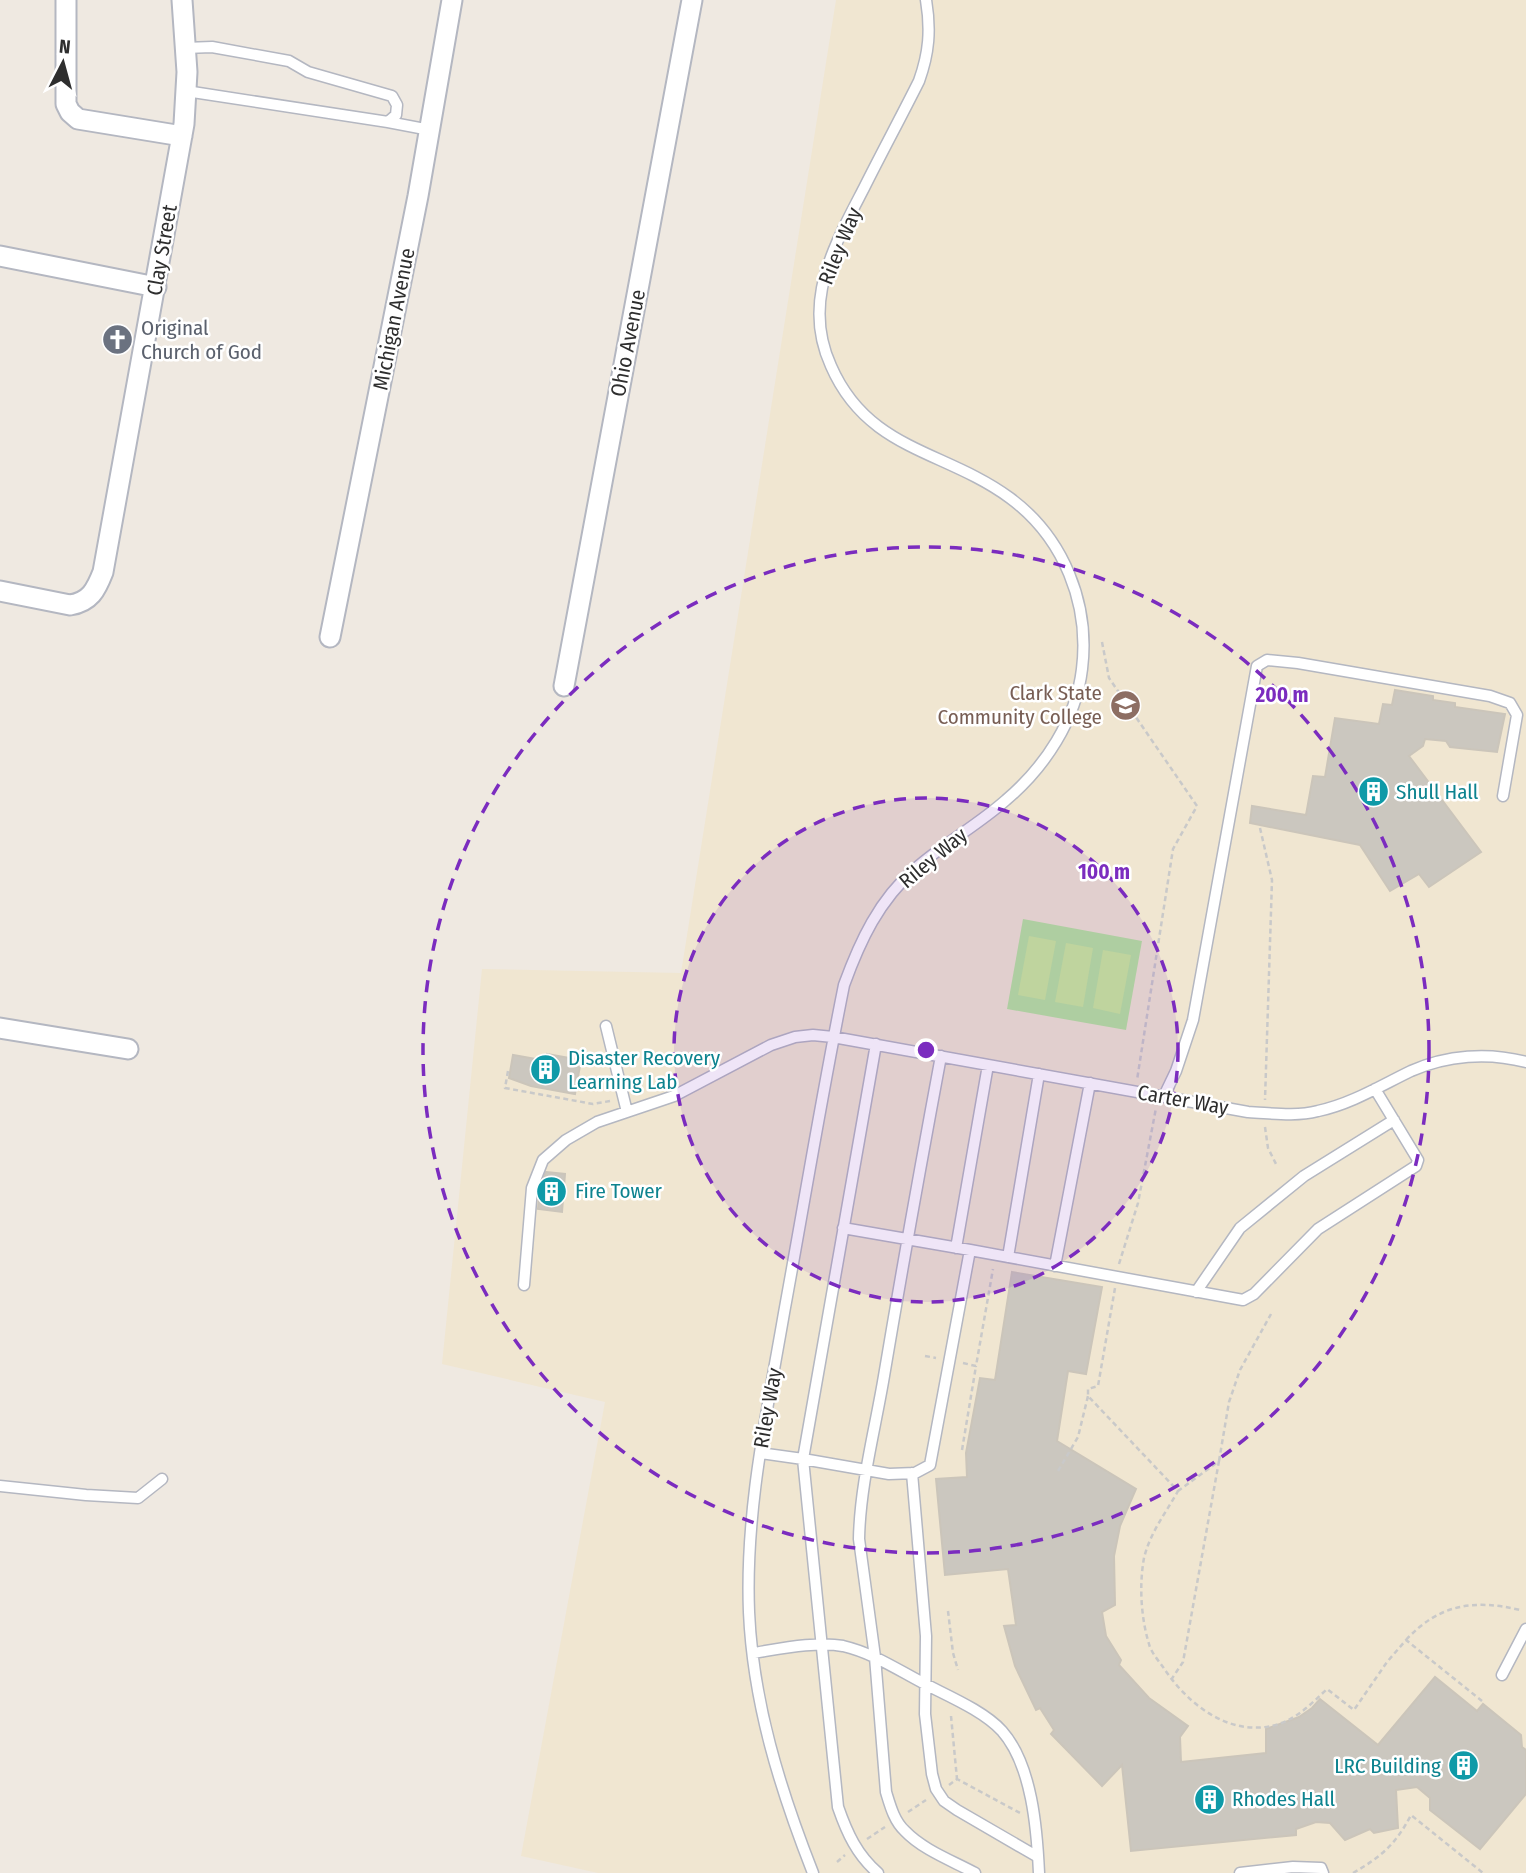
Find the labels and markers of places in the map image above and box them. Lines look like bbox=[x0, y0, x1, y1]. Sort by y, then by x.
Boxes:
place label: Original Church of God bbox=[141, 315, 262, 365]
church icon: Original Church of God bbox=[101, 323, 135, 357]
place label: Clark State Community College bbox=[937, 680, 1102, 730]
school or university icon: Clark State Community College bbox=[1108, 688, 1142, 722]
building icon: Shull Hall bbox=[1356, 775, 1390, 809]
place label: Shull Hall bbox=[1396, 779, 1479, 805]
centre of rings bbox=[914, 1038, 938, 1062]
place label: Disaster Recovery Learning Lab bbox=[568, 1045, 721, 1095]
building icon: Disaster Recovery Learning Lab bbox=[528, 1053, 562, 1087]
building icon: Fire Tower bbox=[535, 1174, 569, 1208]
place label: Fire Tower bbox=[575, 1178, 663, 1204]
building icon: LRC Building bbox=[1447, 1749, 1481, 1783]
place label: LRC Building bbox=[1334, 1753, 1441, 1779]
building icon: Rhodes Hall bbox=[1192, 1782, 1226, 1816]
place label: Rhodes Hall bbox=[1232, 1786, 1335, 1812]

